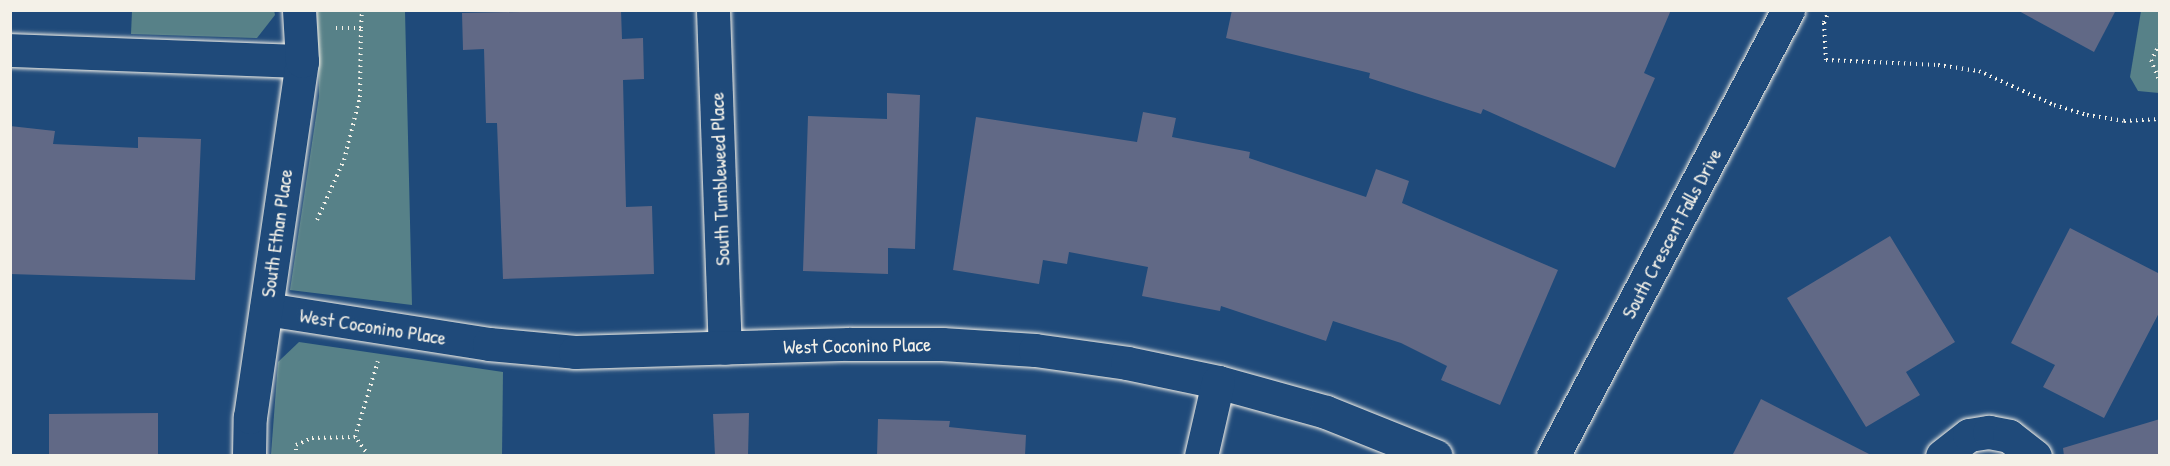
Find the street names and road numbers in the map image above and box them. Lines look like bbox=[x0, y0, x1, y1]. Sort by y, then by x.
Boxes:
street label: South Tumbleweed Place bbox=[704, 92, 734, 266]
street label: South Crescent Falls Drive bbox=[1616, 144, 1726, 322]
street label: South Ethan Place bbox=[255, 167, 297, 299]
street label: West Coconino Place bbox=[298, 303, 448, 349]
street label: West Coconino Place bbox=[783, 332, 931, 358]

